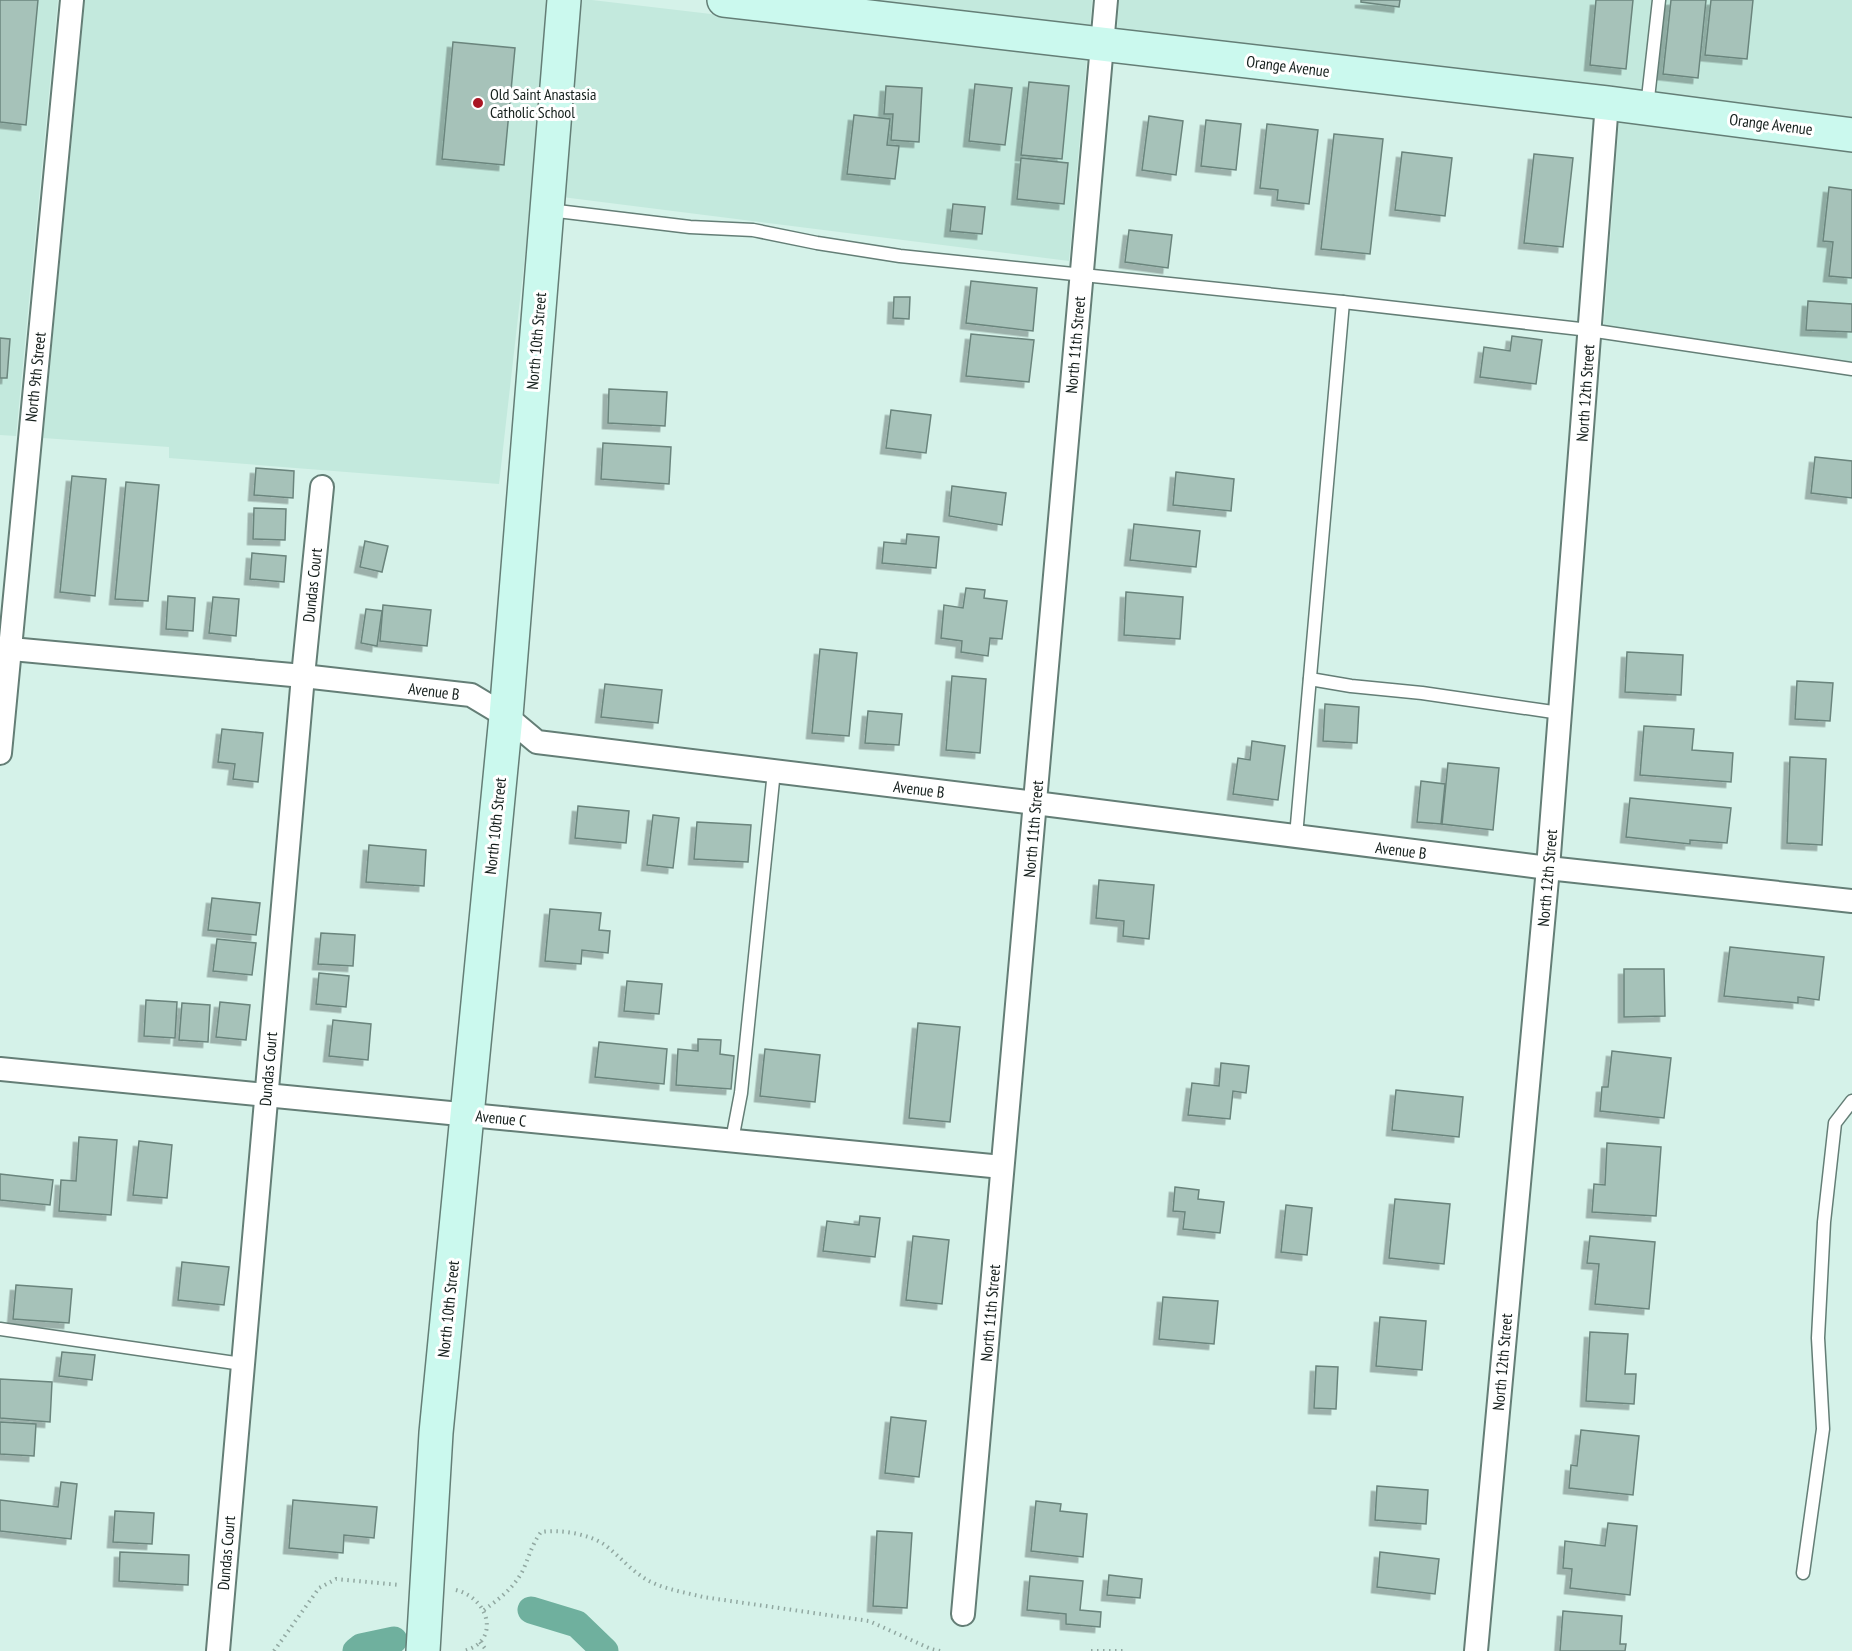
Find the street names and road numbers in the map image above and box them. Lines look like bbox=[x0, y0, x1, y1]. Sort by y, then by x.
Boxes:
street label: Orange Avenue bbox=[1245, 51, 1331, 81]
street label: Orange Avenue bbox=[1728, 109, 1814, 139]
street label: North 10th Street bbox=[522, 291, 550, 390]
street label: North 11th Street bbox=[1061, 295, 1089, 394]
street label: North 9th Street bbox=[20, 330, 50, 423]
street label: North 12th Street bbox=[1572, 343, 1598, 442]
street label: Dundas Court bbox=[298, 546, 326, 623]
street label: Avenue B bbox=[407, 678, 461, 704]
street label: North 10th Street bbox=[480, 776, 510, 876]
street label: Avenue B bbox=[892, 776, 946, 802]
street label: North 11th Street bbox=[1019, 779, 1047, 878]
street label: North 12th Street bbox=[1533, 828, 1561, 927]
street label: Avenue B bbox=[1374, 837, 1428, 863]
street label: Dundas Court bbox=[255, 1030, 281, 1107]
street label: Avenue C bbox=[475, 1105, 527, 1131]
street label: North 10th Street bbox=[433, 1259, 463, 1359]
street label: North 11th Street bbox=[976, 1263, 1004, 1362]
street label: North 12th Street bbox=[1488, 1312, 1516, 1411]
street label: Dundas Court bbox=[213, 1514, 239, 1591]

